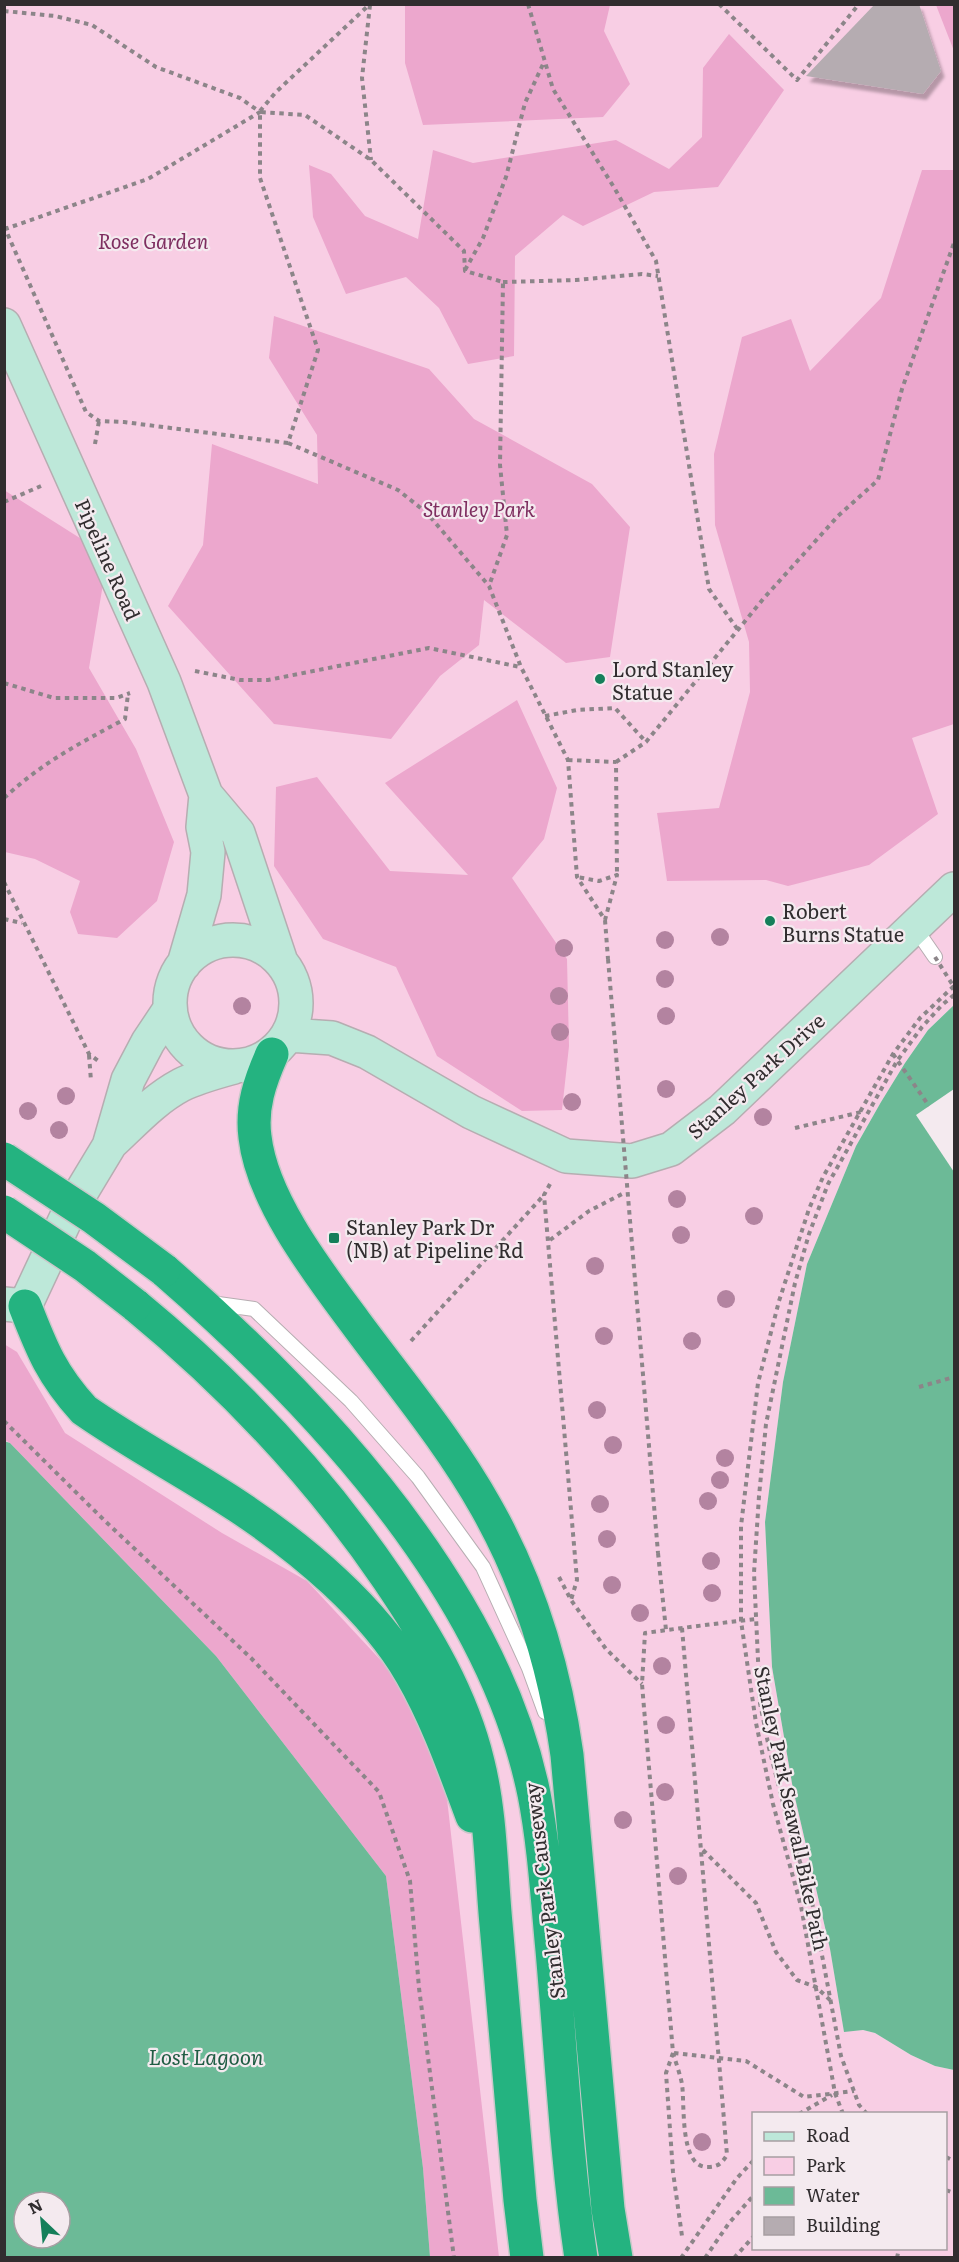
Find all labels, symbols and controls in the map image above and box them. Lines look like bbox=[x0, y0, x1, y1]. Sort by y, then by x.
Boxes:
park label: Rose Garden bbox=[98, 225, 208, 255]
street label: Pipeline Road bbox=[69, 493, 149, 625]
park label: Stanley Park bbox=[423, 493, 535, 523]
place label: Lord Stanley Statue bbox=[612, 653, 734, 706]
marker: Lord Stanley Statue bbox=[593, 672, 607, 686]
place label: Robert Burns Statue bbox=[782, 895, 904, 948]
marker: Robert Burns Statue bbox=[763, 914, 777, 928]
street label: Stanley Park Drive bbox=[680, 1005, 830, 1145]
place label: Stanley Park Dr (NB) at Pipeline Rd bbox=[346, 1211, 524, 1264]
marker: Stanley Park Dr (NB) at Pipeline Rd bbox=[327, 1231, 341, 1245]
street label: Stanley Park Seawall Bike Path bbox=[748, 1663, 838, 1953]
street label: Stanley Park Causeway bbox=[515, 1781, 571, 2001]
water label: Lost Lagoon bbox=[148, 2040, 264, 2071]
legend bbox=[752, 2112, 947, 2250]
text: Road bbox=[806, 2121, 850, 2148]
text: Park bbox=[806, 2151, 847, 2178]
text: Water bbox=[806, 2181, 860, 2208]
north arrow bbox=[12, 2190, 72, 2250]
text: N bbox=[24, 2192, 46, 2219]
text: Building bbox=[806, 2211, 881, 2238]

